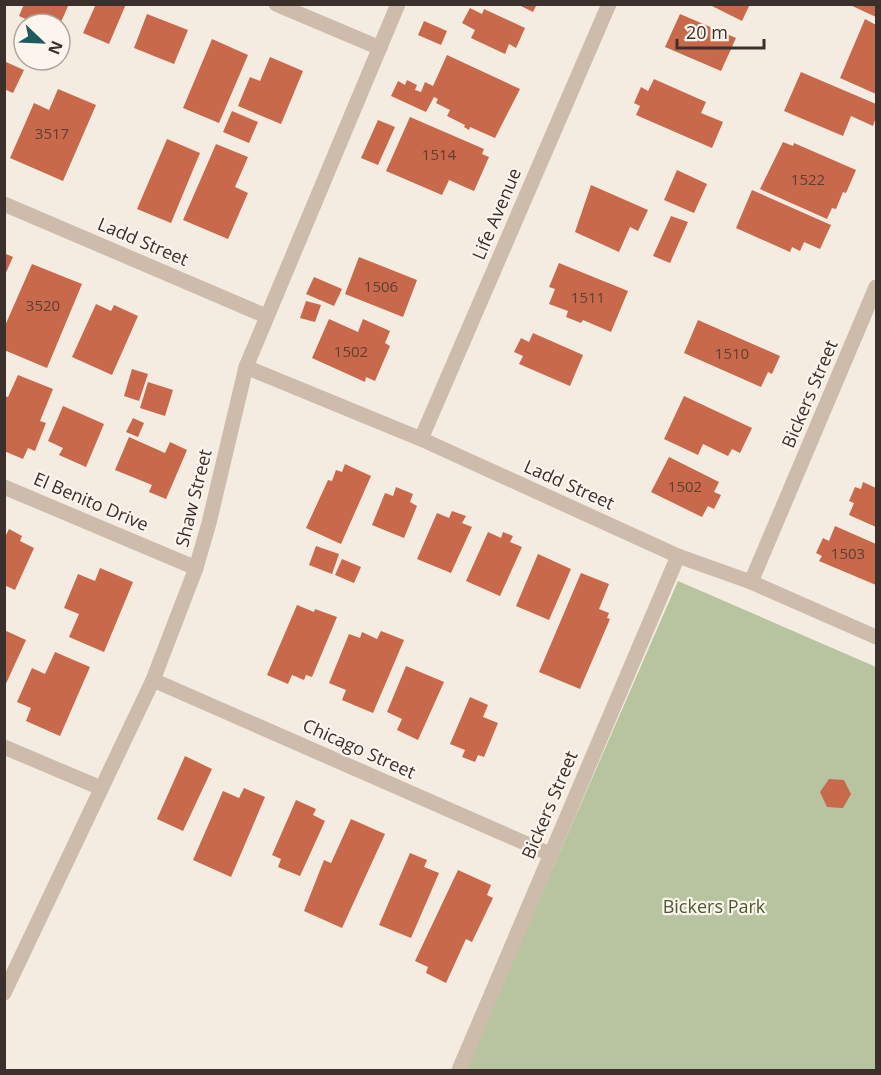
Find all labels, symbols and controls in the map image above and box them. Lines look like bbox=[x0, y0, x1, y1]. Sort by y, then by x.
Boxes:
north arrow bbox=[12, 12, 72, 72]
scale bar bbox=[677, 12, 764, 50]
text: 20 m bbox=[686, 20, 728, 44]
text: N bbox=[43, 38, 68, 58]
house number: 3517 bbox=[35, 123, 69, 143]
house number: 1514 bbox=[422, 144, 457, 164]
street label: Life Avenue bbox=[466, 164, 526, 263]
house number: 1522 bbox=[791, 169, 825, 189]
street label: Ladd Street bbox=[94, 211, 192, 271]
house number: 1506 bbox=[364, 276, 398, 296]
house number: 1511 bbox=[571, 287, 605, 307]
house number: 3520 bbox=[26, 295, 60, 315]
street label: Bickers Street bbox=[776, 336, 843, 451]
house number: 1502 bbox=[334, 341, 368, 361]
house number: 1510 bbox=[715, 343, 749, 363]
street label: Shaw Street bbox=[169, 446, 217, 549]
street label: Ladd Street bbox=[521, 454, 618, 515]
street label: El Benito Drive bbox=[30, 466, 152, 536]
house number: 1502 bbox=[668, 476, 702, 496]
house number: 1503 bbox=[831, 543, 865, 563]
street label: Chicago Street bbox=[299, 712, 420, 784]
street label: Bickers Street bbox=[516, 747, 583, 862]
park label: Bickers Park bbox=[663, 894, 766, 918]

